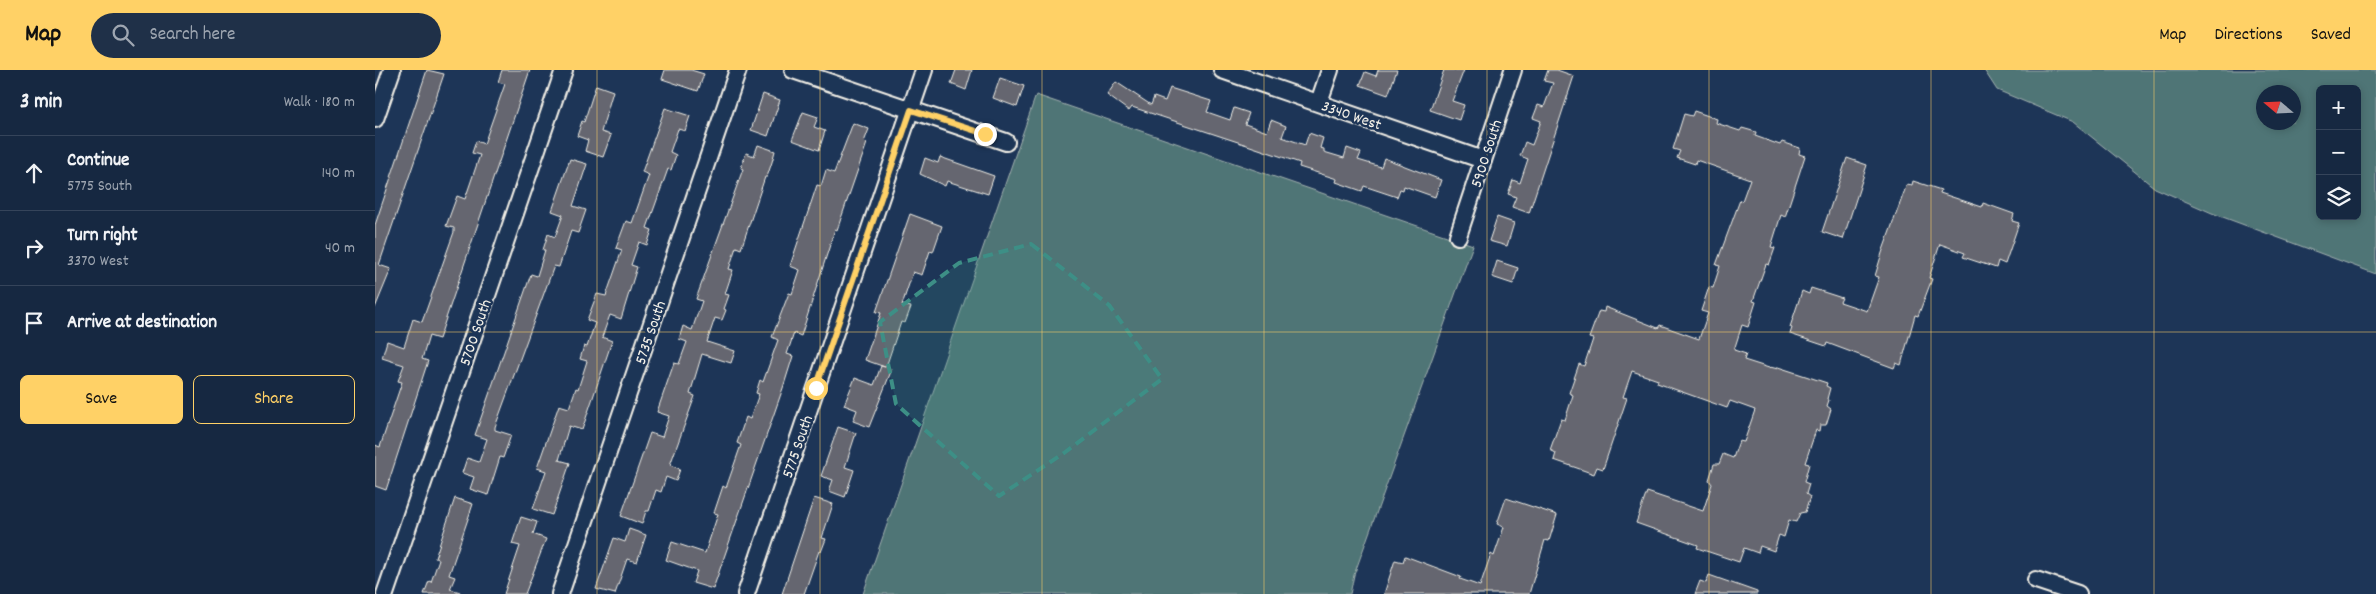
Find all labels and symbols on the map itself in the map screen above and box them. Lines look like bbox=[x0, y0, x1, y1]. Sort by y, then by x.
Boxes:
north arrow bbox=[2256, 85, 2301, 130]
street label: 3340 West bbox=[1318, 95, 1384, 137]
street label: 5900 South bbox=[1466, 117, 1509, 191]
route end bbox=[974, 123, 997, 146]
street label: 5700 South bbox=[454, 296, 498, 369]
street label: 5735 South bbox=[630, 298, 673, 368]
route start bbox=[805, 377, 828, 400]
street label: 5775 South bbox=[777, 412, 820, 481]

